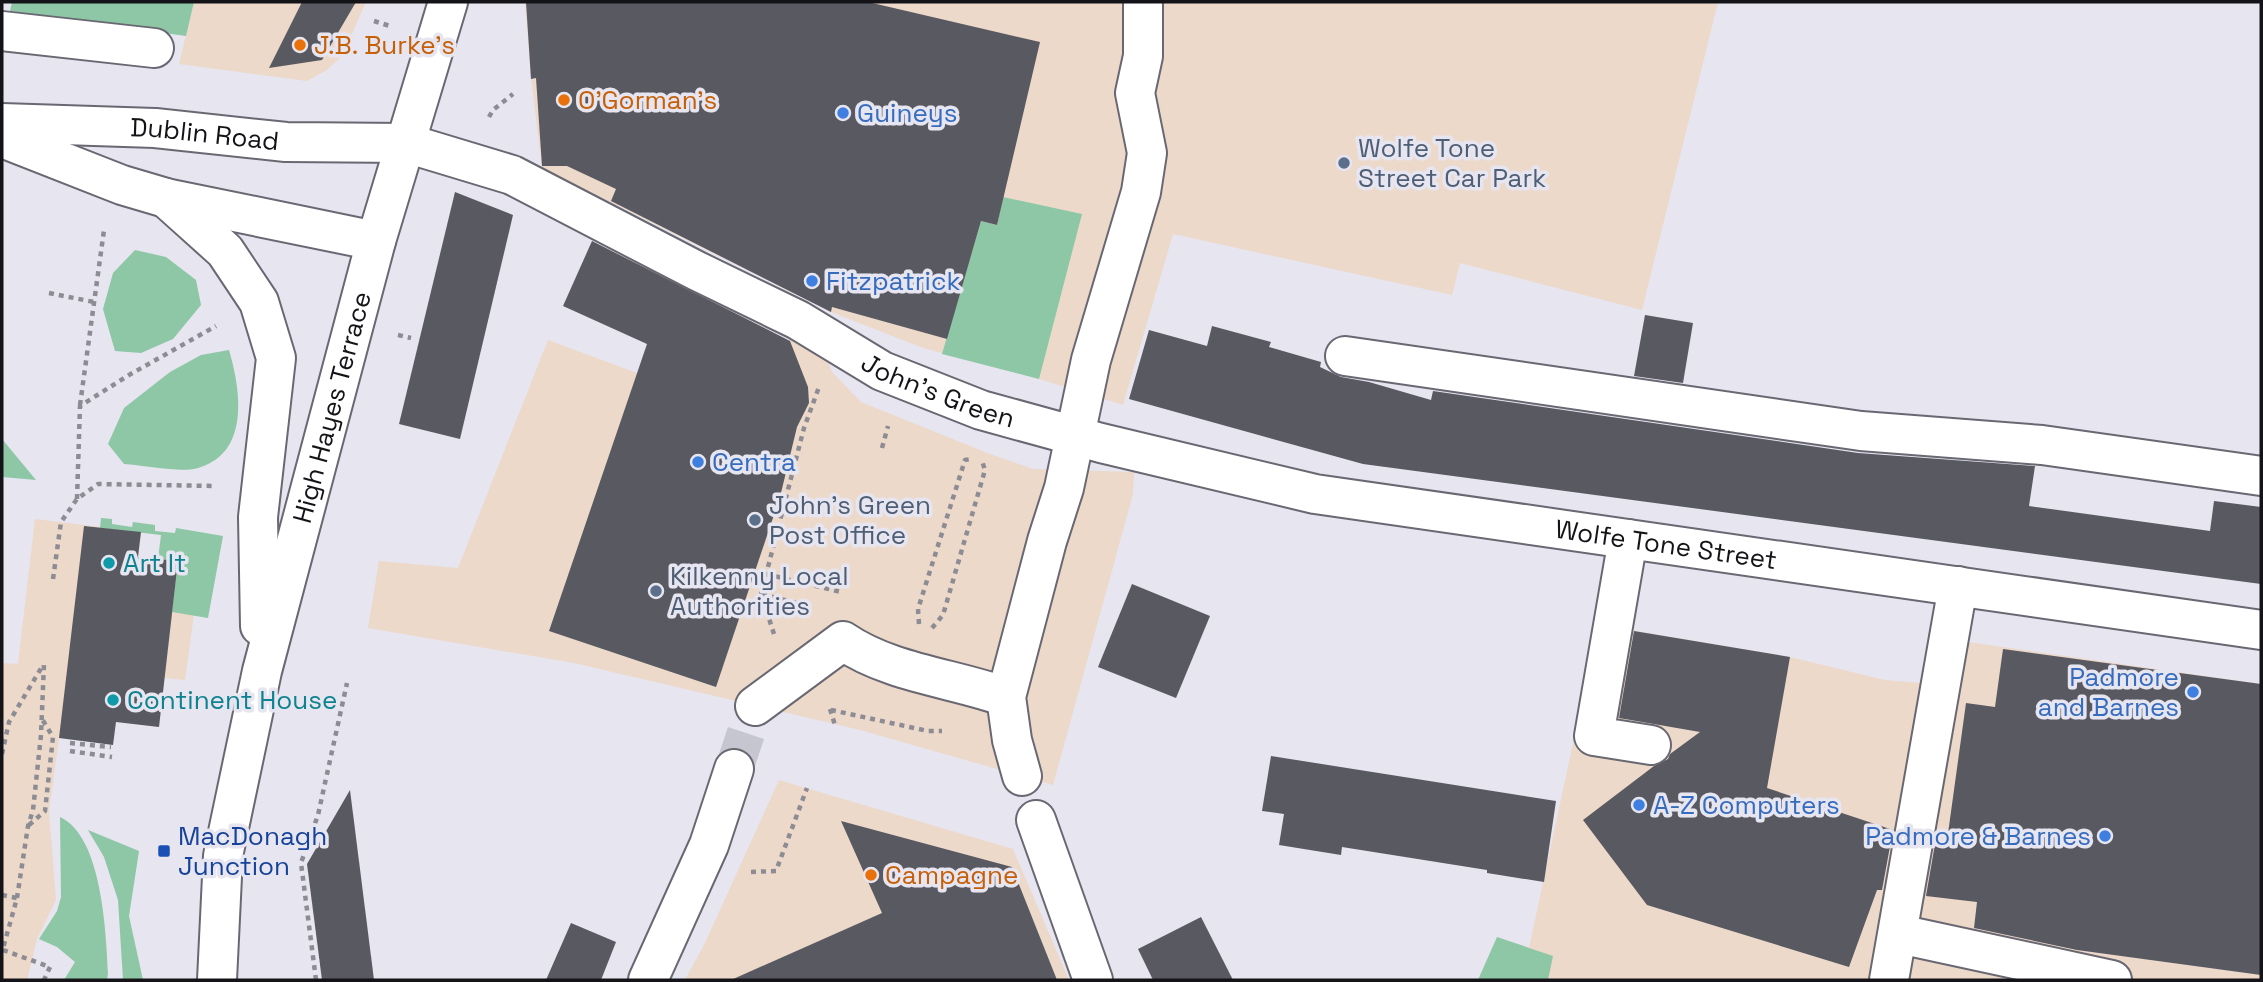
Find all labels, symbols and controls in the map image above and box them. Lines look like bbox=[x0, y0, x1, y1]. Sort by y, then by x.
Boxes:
place label: J.B. Burke's bbox=[314, 28, 455, 62]
marker: J.B. Burke's bbox=[292, 37, 308, 53]
place label: O'Gorman’s bbox=[578, 83, 717, 117]
marker: O'Gorman’s bbox=[556, 92, 572, 108]
place label: Guineys bbox=[857, 96, 957, 130]
marker: Guineys bbox=[835, 105, 851, 121]
street label: Dublin Road bbox=[130, 110, 281, 158]
place label: Wolfe Tone Street Car Park bbox=[1358, 131, 1546, 195]
marker: Wolfe Tone Street Car Park bbox=[1336, 155, 1352, 171]
place label: Fitzpatrick bbox=[826, 264, 960, 298]
marker: Fitzpatrick bbox=[804, 273, 820, 289]
street label: High Hayes Terrace bbox=[285, 288, 379, 527]
street label: John's Green bbox=[855, 345, 1018, 435]
place label: Centra bbox=[712, 445, 796, 479]
marker: Centra bbox=[690, 454, 706, 470]
place label: John's Green Post Office bbox=[769, 488, 931, 552]
marker: John's Green Post Office bbox=[747, 512, 763, 528]
street label: Wolfe Tone Street bbox=[1553, 512, 1779, 577]
place label: Art It bbox=[123, 546, 186, 580]
marker: Art It bbox=[101, 555, 117, 571]
place label: Kilkenny Local Authorities bbox=[670, 559, 849, 623]
marker: Kilkenny Local Authorities bbox=[648, 583, 664, 599]
place label: Padmore and Barnes bbox=[2038, 660, 2179, 724]
place label: Continent House bbox=[127, 683, 337, 717]
marker: Padmore and Barnes bbox=[2185, 684, 2201, 700]
marker: Continent House bbox=[105, 692, 121, 708]
place label: A-Z Computers bbox=[1653, 788, 1840, 822]
marker: A-Z Computers bbox=[1631, 797, 1647, 813]
place label: MacDonagh Junction bbox=[178, 819, 327, 883]
place label: Padmore & Barnes bbox=[1865, 819, 2091, 853]
marker: Padmore & Barnes bbox=[2097, 828, 2113, 844]
marker: MacDonagh Junction bbox=[156, 843, 172, 859]
place label: Campagne bbox=[885, 858, 1018, 892]
marker: Campagne bbox=[863, 867, 879, 883]

